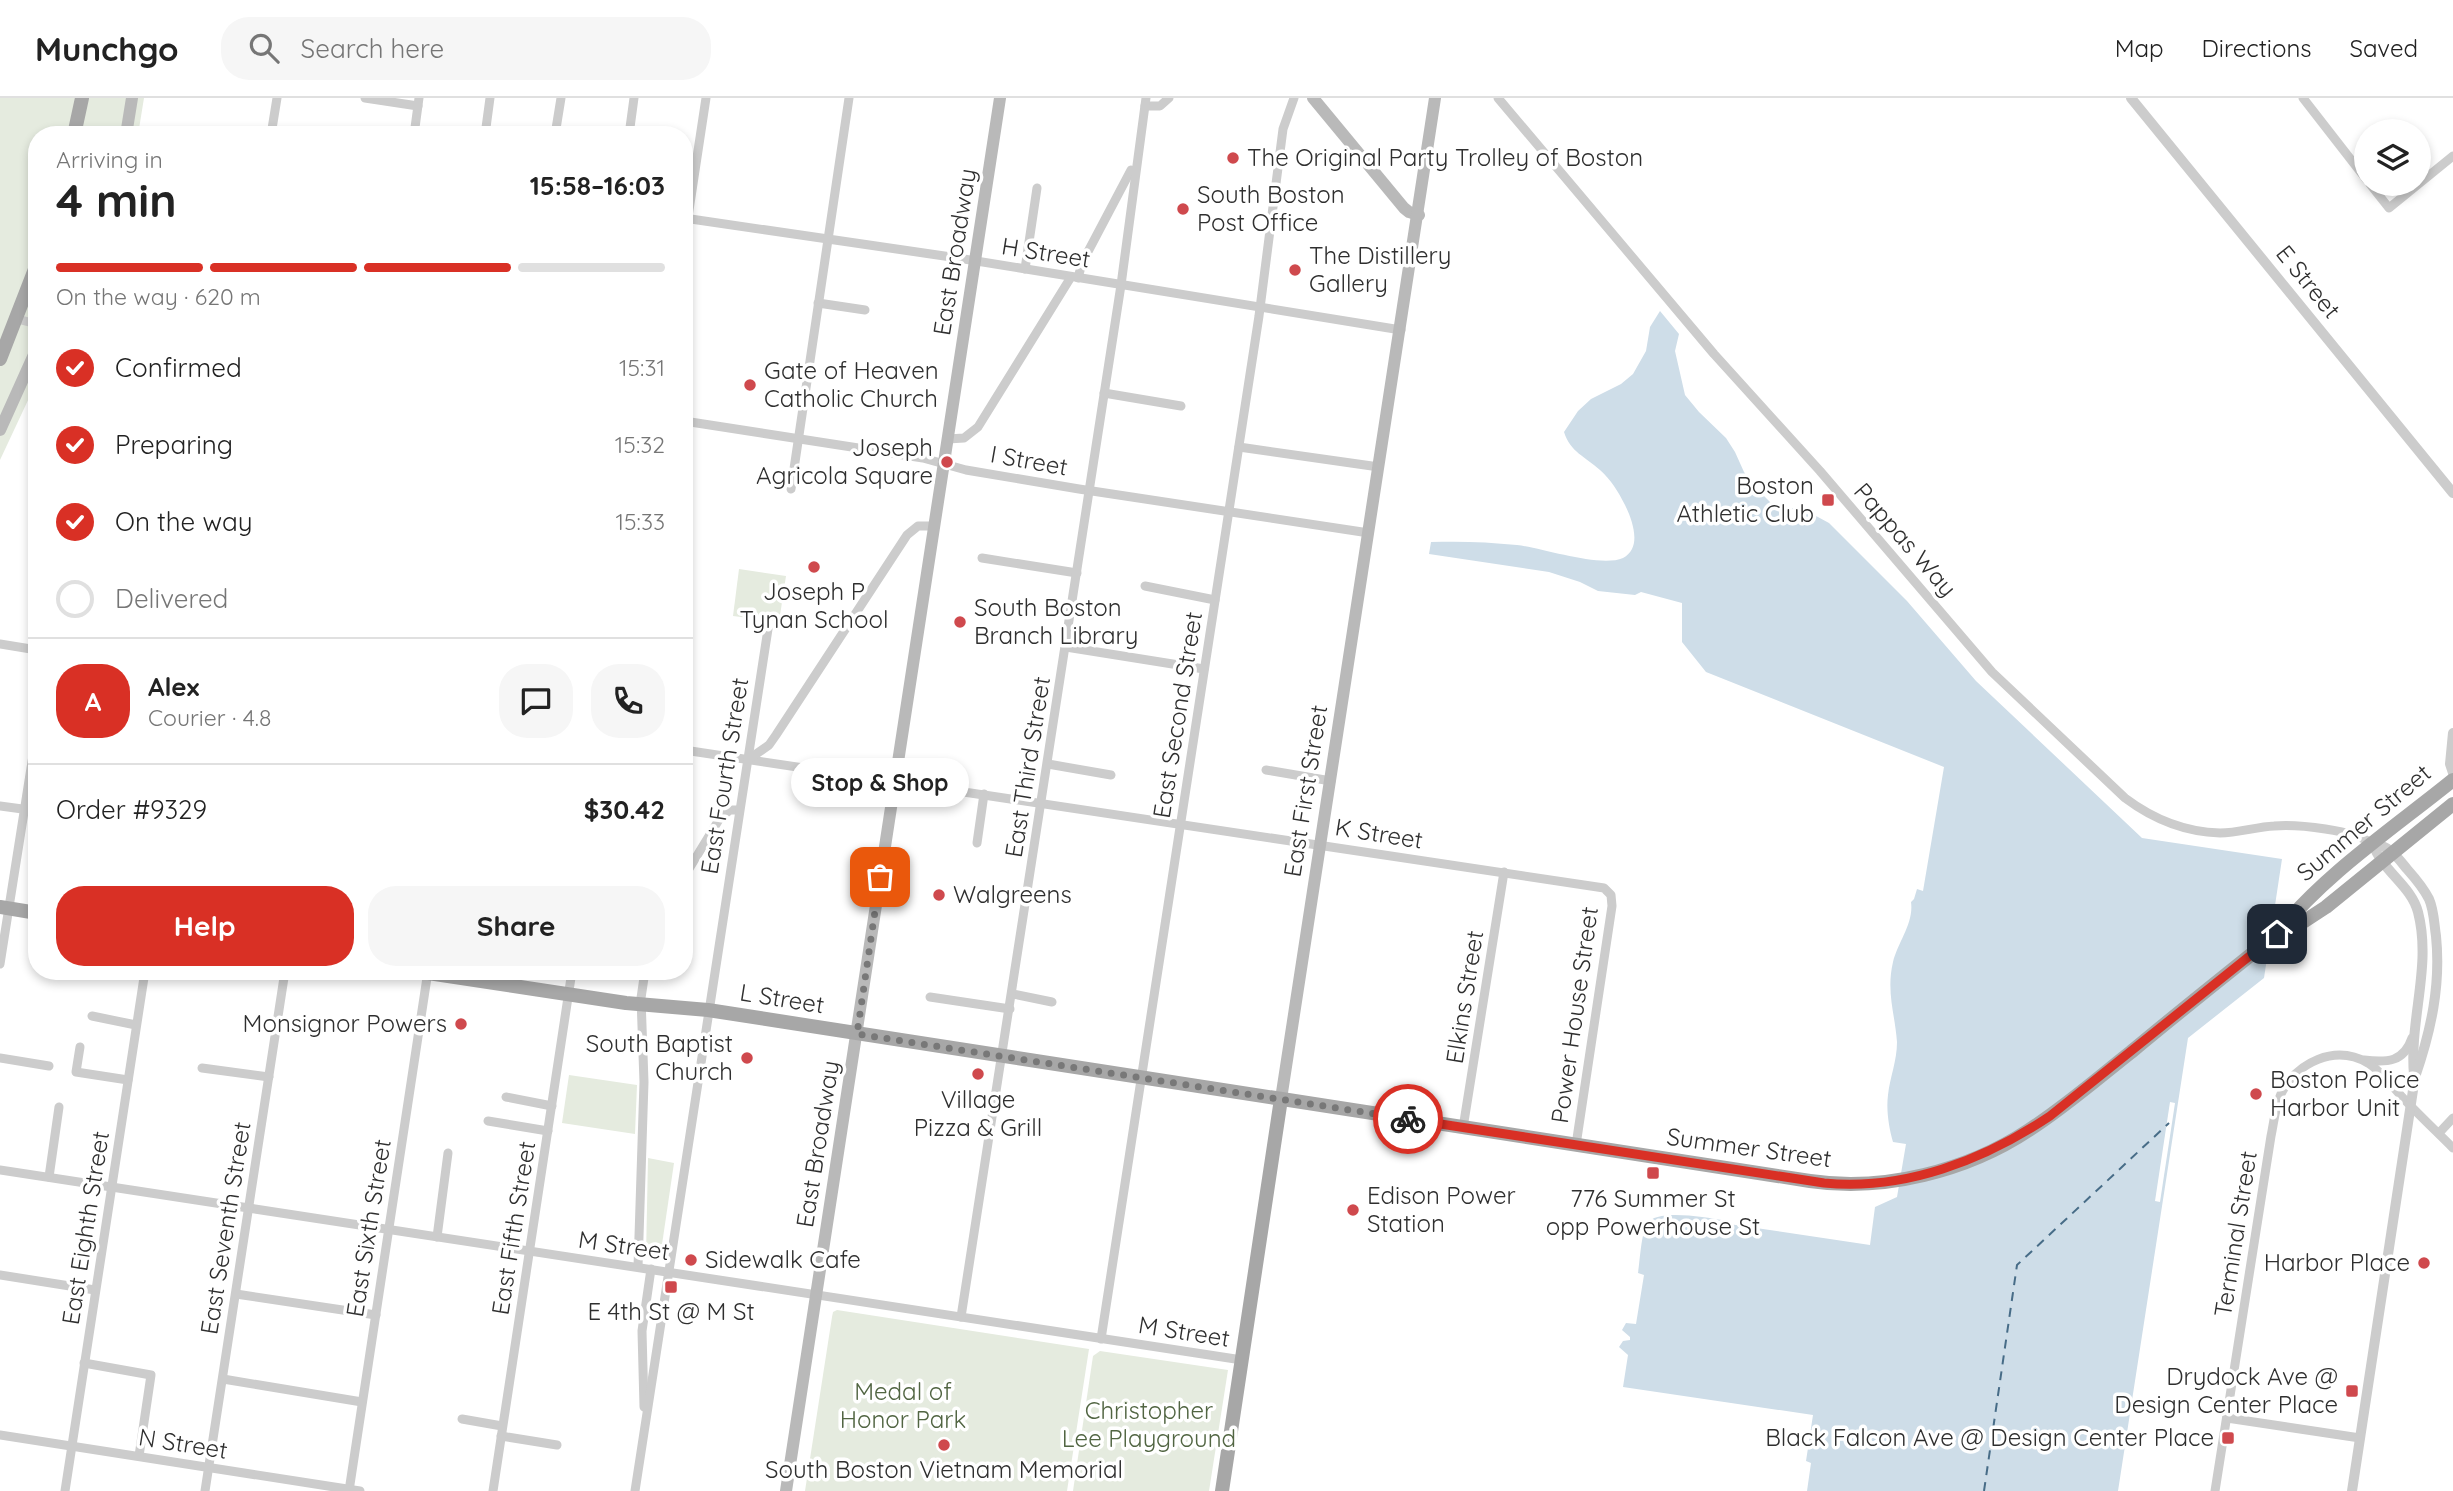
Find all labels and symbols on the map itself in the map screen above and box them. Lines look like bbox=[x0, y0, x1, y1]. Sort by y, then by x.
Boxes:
place label: The Original Party Trolley of Boston bbox=[1247, 142, 1643, 172]
marker: The Original Party Trolley of Boston bbox=[1225, 150, 1241, 166]
street label: East Broadway bbox=[926, 166, 982, 337]
place label: South Boston Post Office bbox=[1197, 179, 1345, 237]
marker: South Boston Post Office bbox=[1175, 201, 1191, 217]
street label: H Street bbox=[1000, 230, 1093, 274]
street label: E Street bbox=[2270, 239, 2347, 324]
place label: The Distillery Gallery bbox=[1309, 240, 1451, 298]
marker: The Distillery Gallery bbox=[1287, 262, 1303, 278]
place label: Gate of Heaven Catholic Church bbox=[764, 355, 939, 413]
marker: Gate of Heaven Catholic Church bbox=[742, 377, 758, 393]
place label: Joseph Agricola Square bbox=[756, 432, 933, 490]
street label: I Street bbox=[988, 438, 1070, 482]
marker: Joseph Agricola Square bbox=[939, 454, 955, 470]
place label: Boston Athletic Club bbox=[1676, 470, 1814, 528]
street label: Pappas Way bbox=[1848, 476, 1963, 603]
marker: Boston Athletic Club bbox=[1820, 492, 1836, 508]
marker: Joseph P Tynan School bbox=[806, 559, 822, 575]
place label: Joseph P Tynan School bbox=[740, 576, 888, 634]
place label: South Boston Branch Library bbox=[974, 592, 1138, 650]
street label: East Second Street bbox=[1146, 609, 1208, 820]
marker: South Boston Branch Library bbox=[952, 614, 968, 630]
street label: East Third Street bbox=[998, 674, 1056, 859]
street label: East Fourth Street bbox=[694, 675, 754, 876]
street label: East First Street bbox=[1277, 703, 1333, 879]
street label: Summer Street bbox=[2290, 757, 2437, 887]
callout: Stop & Shop bbox=[791, 758, 969, 807]
street label: K Street bbox=[1333, 811, 1425, 855]
pin bbox=[850, 847, 910, 907]
place label: Walgreens bbox=[953, 879, 1072, 909]
marker: Walgreens bbox=[931, 887, 947, 903]
pin bbox=[2247, 904, 2307, 964]
street label: Power House Street bbox=[1544, 905, 1604, 1125]
street label: Elkins Street bbox=[1439, 928, 1489, 1066]
street label: L Street bbox=[738, 977, 826, 1019]
place label: Monsignor Powers bbox=[243, 1008, 447, 1038]
marker: Monsignor Powers bbox=[453, 1016, 469, 1032]
place label: South Baptist Church bbox=[586, 1028, 733, 1086]
marker: South Baptist Church bbox=[739, 1050, 755, 1066]
street label: East Broadway bbox=[789, 1058, 845, 1229]
place label: Boston Police Harbor Unit bbox=[2270, 1064, 2420, 1122]
marker: Village Pizza & Grill bbox=[970, 1066, 986, 1082]
place label: Village Pizza & Grill bbox=[914, 1084, 1042, 1142]
courier bbox=[1373, 1084, 1443, 1154]
marker: Boston Police Harbor Unit bbox=[2248, 1086, 2264, 1102]
street label: East Seventh Street bbox=[193, 1119, 257, 1336]
street label: Summer Street bbox=[1665, 1121, 1833, 1173]
street label: East Eighth Street bbox=[55, 1129, 115, 1327]
street label: East Sixth Street bbox=[339, 1137, 397, 1319]
street label: East Fifth Street bbox=[484, 1139, 542, 1317]
street label: Terminal Street bbox=[2207, 1149, 2263, 1319]
marker: 776 Summer St opp Powerhouse St bbox=[1645, 1165, 1661, 1181]
place label: Edison Power Station bbox=[1367, 1180, 1516, 1238]
place label: 776 Summer St opp Powerhouse St bbox=[1546, 1183, 1760, 1241]
marker: Edison Power Station bbox=[1345, 1202, 1361, 1218]
street label: M Street bbox=[576, 1224, 672, 1266]
place label: Sidewalk Cafe bbox=[705, 1244, 861, 1274]
place label: Harbor Place bbox=[2264, 1247, 2410, 1277]
marker: Sidewalk Cafe bbox=[683, 1252, 699, 1268]
marker: Harbor Place bbox=[2416, 1255, 2432, 1271]
marker: E 4th St @ M St bbox=[663, 1279, 679, 1295]
place label: E 4th St @ M St bbox=[587, 1296, 755, 1326]
street label: M Street bbox=[1136, 1309, 1232, 1353]
place label: Drydock Ave @ Design Center Place bbox=[2114, 1361, 2338, 1419]
park label: Medal of Honor Park bbox=[840, 1376, 966, 1434]
marker: Drydock Ave @ Design Center Place bbox=[2344, 1383, 2360, 1399]
park label: Christopher Lee Playground bbox=[1062, 1395, 1236, 1453]
street label: N Street bbox=[137, 1421, 230, 1465]
place label: Black Falcon Ave @ Design Center Place bbox=[1765, 1422, 2214, 1452]
marker: Black Falcon Ave @ Design Center Place bbox=[2220, 1430, 2236, 1446]
marker: South Boston Vietnam Memorial bbox=[936, 1437, 952, 1453]
place label: South Boston Vietnam Memorial bbox=[765, 1454, 1123, 1484]

